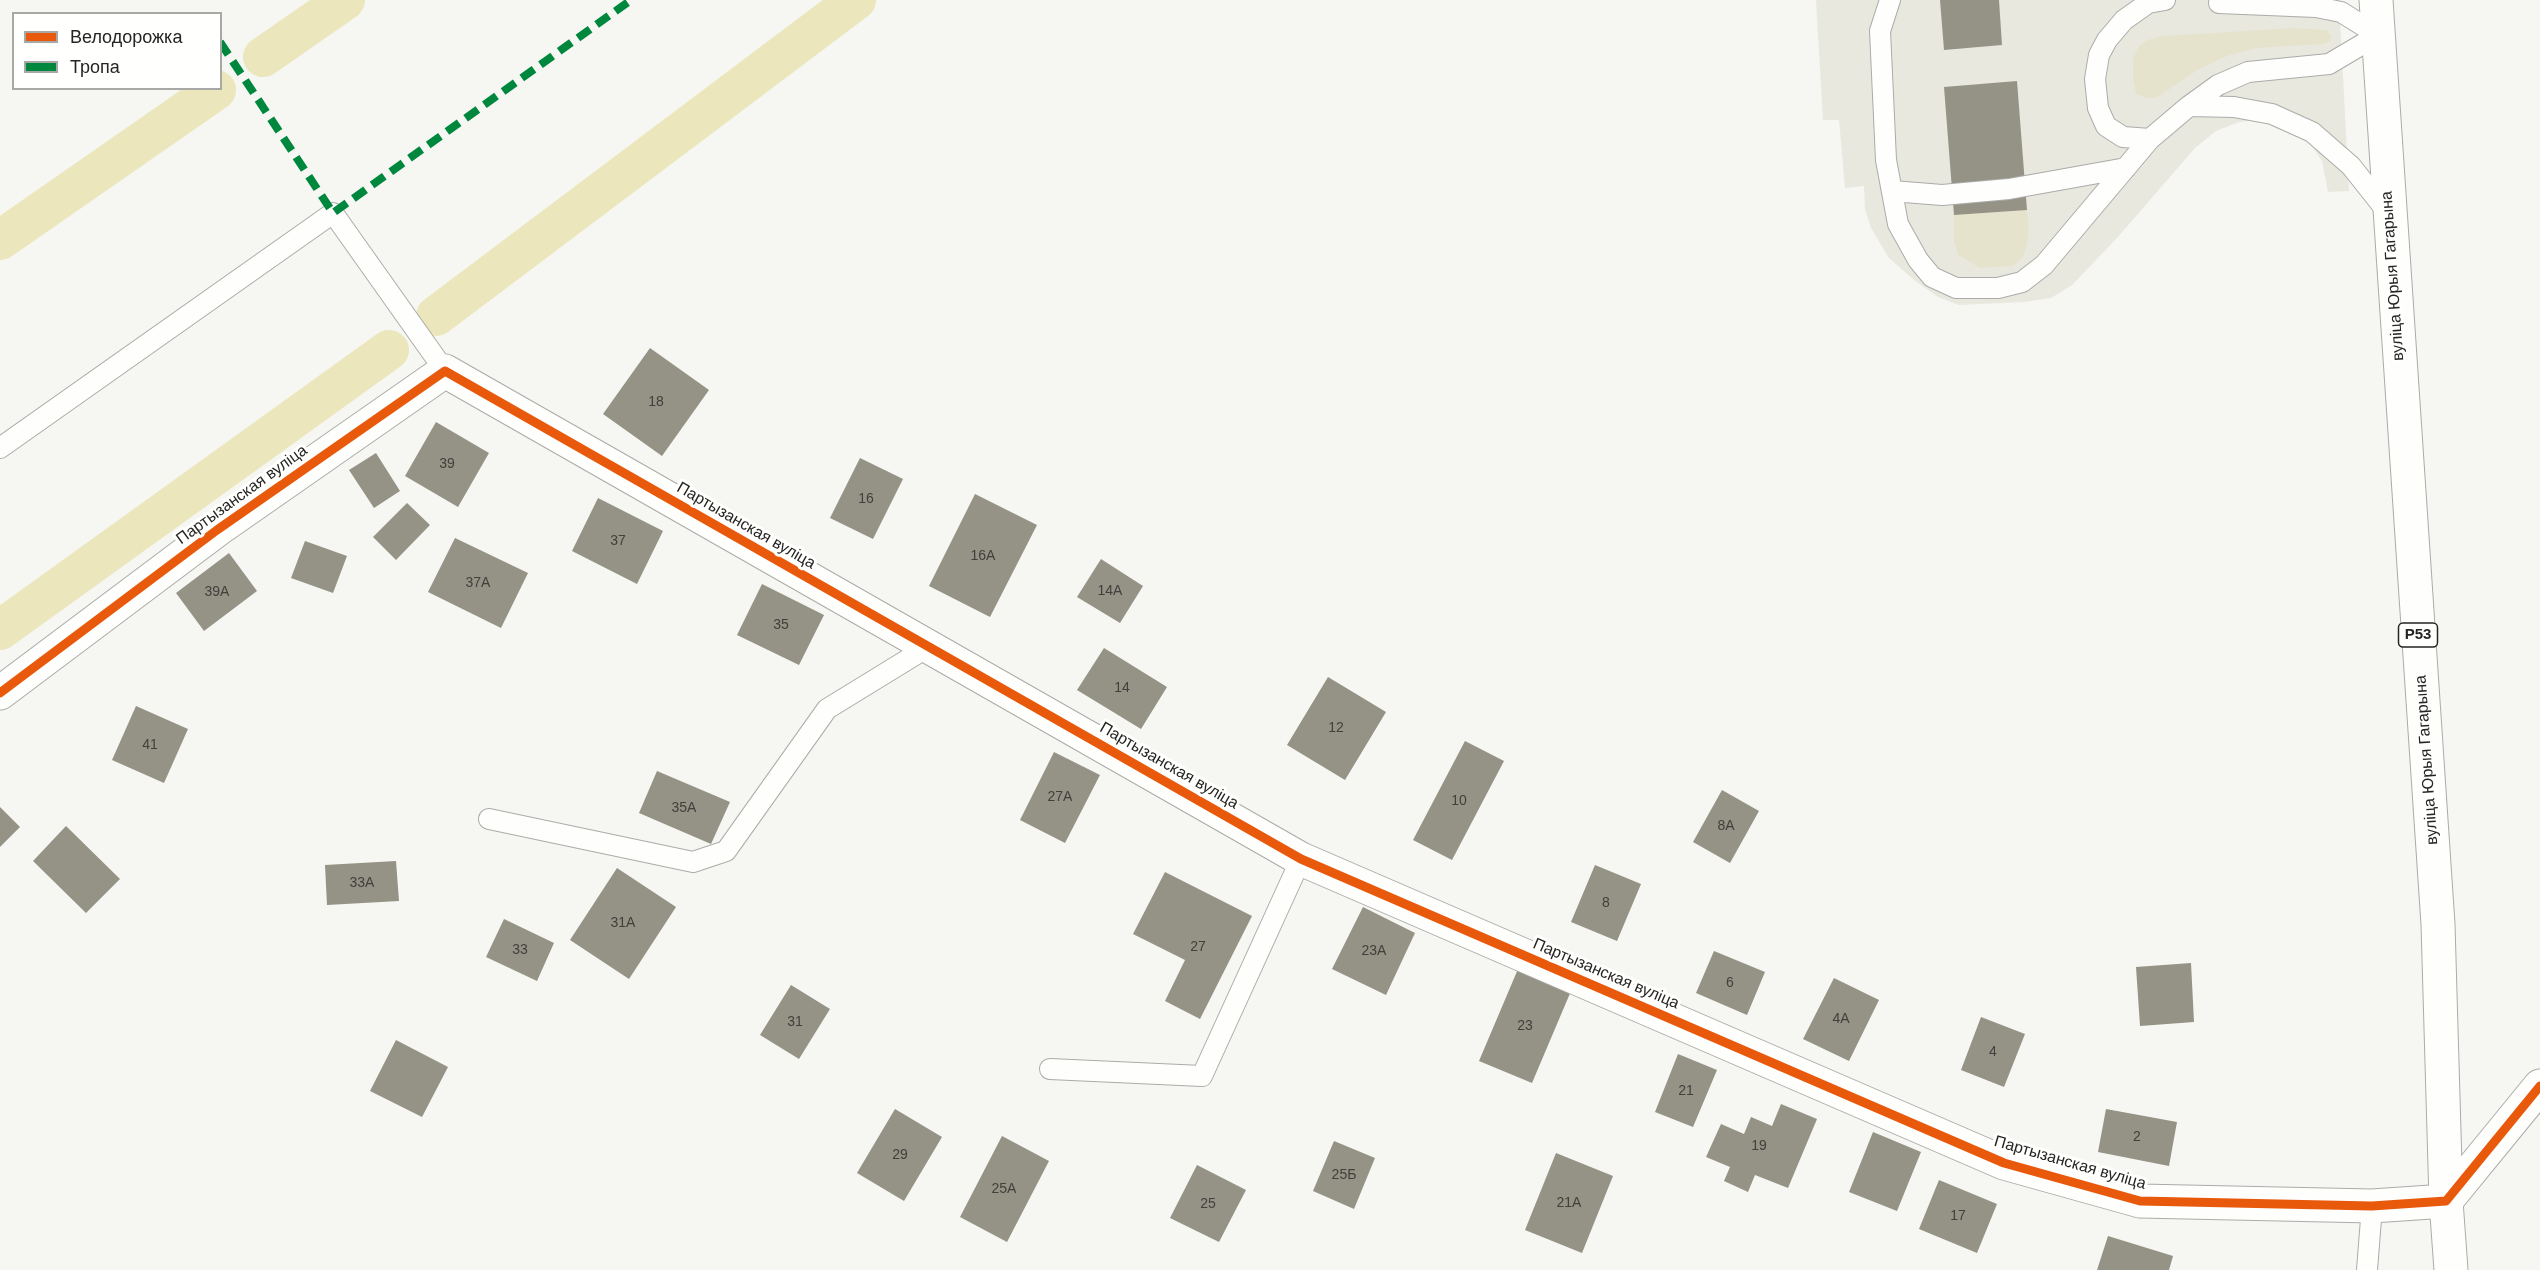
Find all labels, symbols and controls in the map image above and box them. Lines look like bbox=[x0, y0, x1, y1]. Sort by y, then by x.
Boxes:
legend bbox=[12, 12, 222, 90]
text: Велодорожка bbox=[70, 27, 182, 47]
text: Тропа bbox=[70, 57, 120, 77]
street label: вуліца Юрыя Гагарына bbox=[2377, 191, 2409, 361]
house number: 18 bbox=[648, 394, 664, 410]
street label: Партызанская вуліца bbox=[173, 441, 311, 549]
house number: 39 bbox=[439, 456, 455, 472]
street label: Партызанская вуліца bbox=[673, 478, 819, 574]
house number: 16 bbox=[858, 491, 874, 507]
house number: 37 bbox=[610, 533, 626, 549]
house number: 16А bbox=[971, 548, 995, 564]
house number: 37А bbox=[466, 575, 490, 591]
house number: 14А bbox=[1098, 583, 1122, 599]
house number: 39А bbox=[205, 584, 229, 600]
house number: 35 bbox=[773, 617, 789, 633]
road number: Р53 bbox=[2398, 623, 2438, 647]
street label: вуліца Юрыя Гагарына bbox=[2411, 675, 2443, 845]
house number: 14 bbox=[1114, 680, 1130, 696]
street label: Партызанская вуліца bbox=[1096, 718, 1242, 814]
house number: 12 bbox=[1328, 720, 1344, 736]
house number: 41 bbox=[142, 737, 158, 753]
house number: 27А bbox=[1048, 789, 1072, 805]
house number: 10 bbox=[1451, 793, 1467, 809]
house number: 35А bbox=[672, 800, 696, 816]
house number: 8А bbox=[1717, 818, 1735, 834]
house number: 33А bbox=[350, 875, 374, 891]
house number: 8 bbox=[1602, 895, 1610, 911]
house number: 31А bbox=[611, 915, 635, 931]
street label: Партызанская вуліца bbox=[1530, 934, 1682, 1014]
house number: 27 bbox=[1190, 939, 1206, 955]
house number: 33 bbox=[512, 942, 528, 958]
house number: 23А bbox=[1362, 943, 1386, 959]
house number: 6 bbox=[1726, 975, 1734, 991]
house number: 4А bbox=[1832, 1011, 1850, 1027]
house number: 31 bbox=[787, 1014, 803, 1030]
house number: 23 bbox=[1517, 1018, 1533, 1034]
house number: 4 bbox=[1989, 1044, 1997, 1060]
house number: 21 bbox=[1678, 1083, 1694, 1099]
house number: 2 bbox=[2133, 1129, 2141, 1145]
street label: Партызанская вуліца bbox=[1992, 1132, 2148, 1194]
house number: 19 bbox=[1751, 1138, 1767, 1154]
house number: 29 bbox=[892, 1147, 908, 1163]
house number: 25Б bbox=[1332, 1167, 1356, 1183]
house number: 25А bbox=[992, 1181, 1016, 1197]
house number: 21А bbox=[1557, 1195, 1581, 1211]
house number: 25 bbox=[1200, 1196, 1216, 1212]
house number: 17 bbox=[1950, 1208, 1966, 1224]

